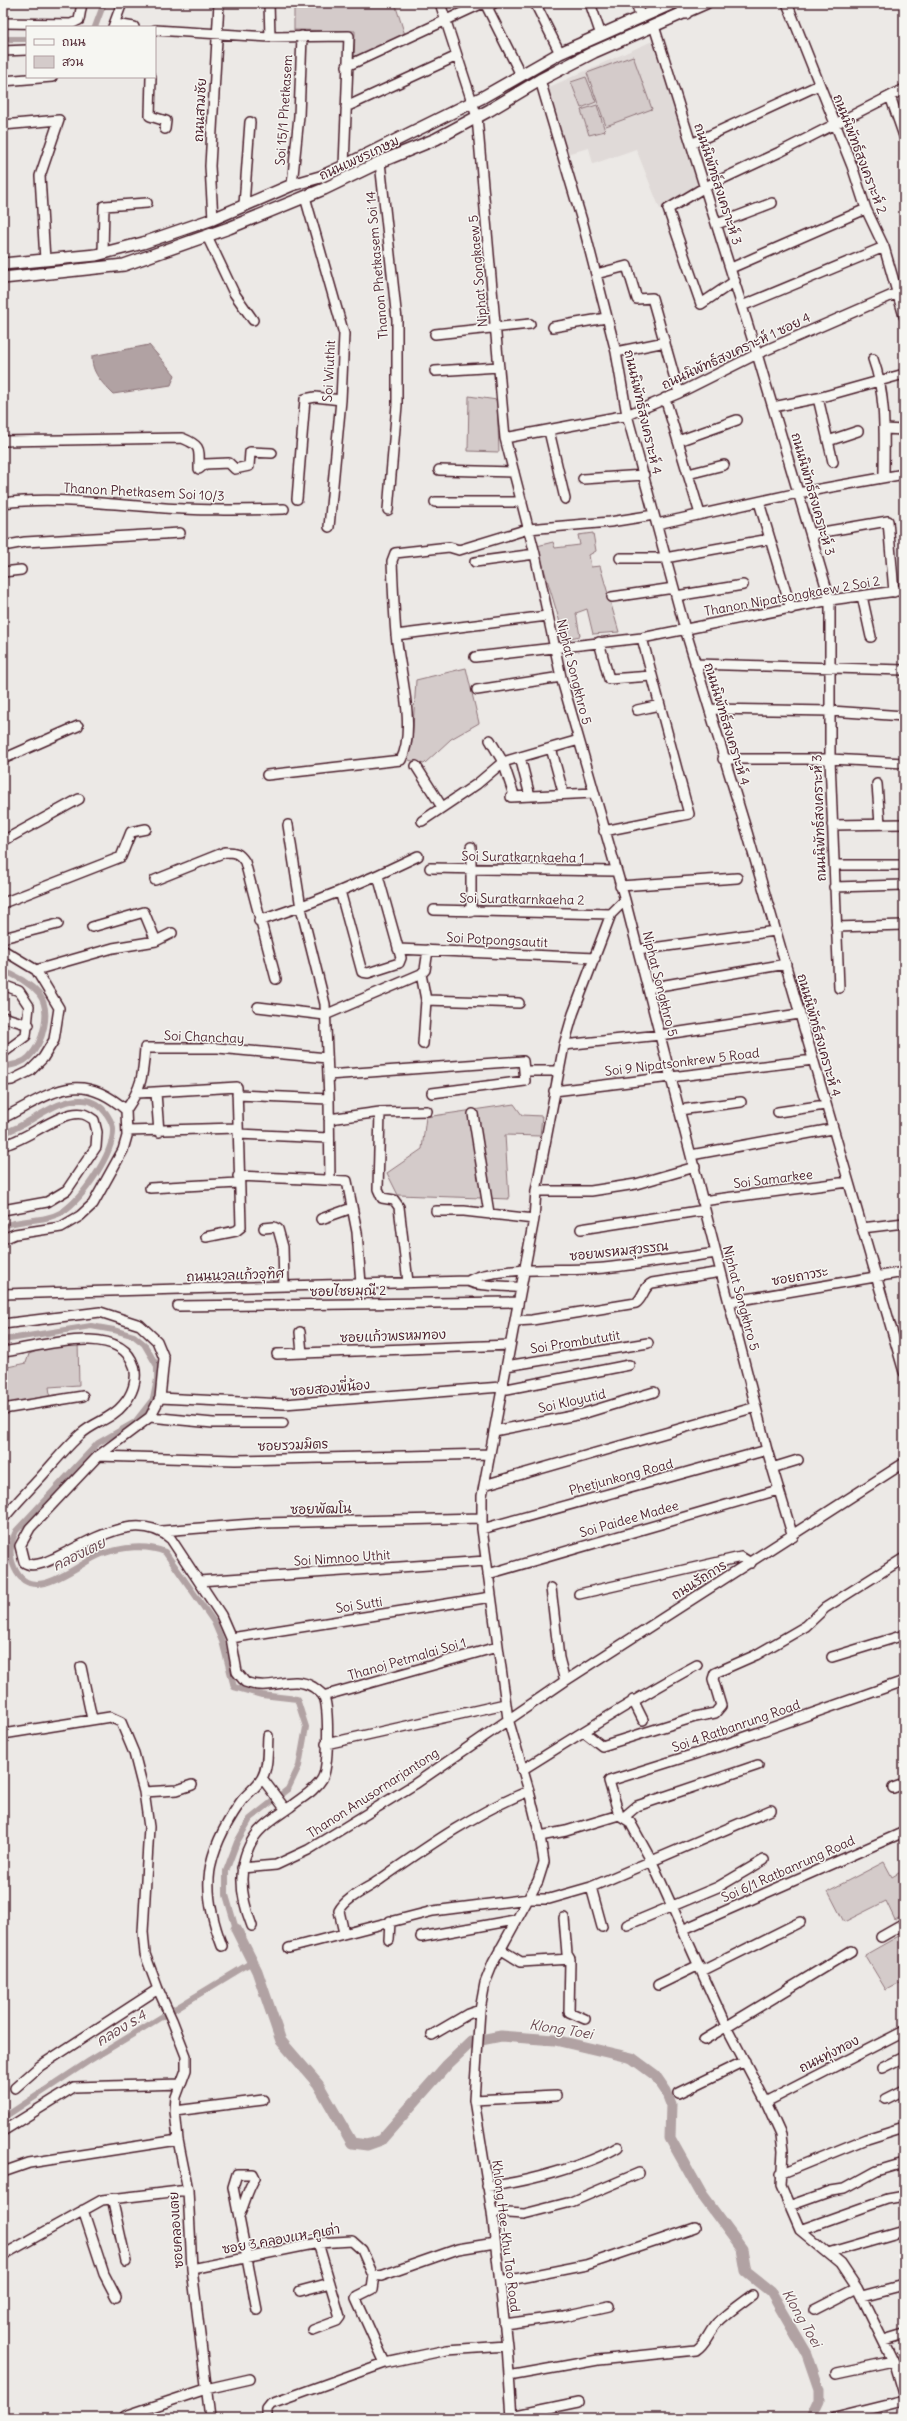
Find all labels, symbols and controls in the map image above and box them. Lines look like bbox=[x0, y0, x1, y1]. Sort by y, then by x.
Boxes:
legend bbox=[26, 26, 156, 78]
text: ถนน bbox=[62, 34, 86, 49]
text: สวน bbox=[62, 54, 83, 69]
street label: Soi 15/1 Phetkasem bbox=[272, 54, 296, 166]
street label: ถนนสามชัย bbox=[190, 77, 210, 143]
street label: ถนนนิพัทธ์สงเคราะห์ 2 bbox=[829, 91, 892, 216]
street label: ถนนนิพัทธ์สงเคราะห์ 3 bbox=[690, 121, 747, 247]
street label: ถนนเพชรเกษม bbox=[316, 132, 402, 184]
street label: Thanon Phetkasem Soi 14 bbox=[362, 190, 392, 340]
street label: Niphat Songkaew 5 bbox=[465, 214, 491, 328]
street label: ถนนนิพัทธ์สงเคราะห์ 1 ซอย 4 bbox=[658, 308, 813, 393]
street label: Soi Wiuthit bbox=[319, 339, 339, 402]
street label: ถนนนิพัทธ์สงเคราะห์ 4 bbox=[620, 348, 667, 476]
street label: ถนนนิพัทธ์สงเคราะห์ 3 bbox=[787, 430, 840, 557]
street label: Thanon Phetkasem Soi 10/3 bbox=[63, 479, 225, 505]
street label: Thanon Nipatsongkaew 2 Soi 2 bbox=[703, 572, 881, 620]
street label: Niphat Songkhro 5 bbox=[553, 617, 595, 727]
street label: ถนนนิพัทธ์สงเคราะห์ 4 bbox=[700, 660, 755, 787]
street label: ถนนนิพัทธ์สงเคราะห์ 3 bbox=[807, 754, 830, 882]
street label: Soi Suratkarnkaeha 1 bbox=[461, 847, 585, 867]
street label: Soi Suratkarnkaeha 2 bbox=[459, 889, 585, 909]
street label: Soi Potpongsautit bbox=[446, 929, 549, 951]
street label: Niphat Songkhro 5 bbox=[639, 929, 681, 1039]
street label: ถนนนิพัทธ์สงเคราะห์ 4 bbox=[793, 971, 846, 1098]
street label: Soi Chanchay bbox=[164, 1027, 244, 1047]
street label: Soi 9 Nipatsonkrew 5 Road bbox=[604, 1044, 761, 1080]
street label: Soi Samarkee bbox=[732, 1166, 814, 1192]
street label: ซอยพรหมสุวรรณ bbox=[569, 1237, 670, 1266]
street label: Niphat Songkhro 5 bbox=[719, 1244, 763, 1352]
street label: ซอยถาวระ bbox=[770, 1263, 830, 1289]
street label: ถนนนวลแก้วอุทิศ bbox=[186, 1265, 285, 1286]
street label: ซอยไชยมุณี 2 bbox=[310, 1281, 386, 1301]
street label: ซอยแก้วพรหมทอง bbox=[340, 1326, 446, 1346]
street label: Soi Prombututit bbox=[529, 1326, 622, 1357]
street label: ซอยสองพี่น้อง bbox=[289, 1371, 371, 1400]
street label: Soi Kloyutid bbox=[537, 1385, 608, 1417]
street label: ซอยรวมมิตร bbox=[257, 1435, 329, 1455]
street label: Phetjunkong Road bbox=[567, 1455, 675, 1499]
street label: Soi Paidee Madee bbox=[577, 1497, 681, 1541]
street label: ซอยพัฒโน bbox=[290, 1499, 352, 1518]
water label: คลองเตย bbox=[50, 1533, 110, 1575]
street label: Soi Nimnoo Uthit bbox=[293, 1546, 392, 1570]
street label: ถนนรัถการ bbox=[668, 1556, 730, 1604]
street label: Soi Sutti bbox=[334, 1593, 384, 1617]
street label: Thanoj Petmalai Soi 1 bbox=[346, 1634, 468, 1684]
street label: Soi 4 Ratbanrung Road bbox=[670, 1696, 803, 1756]
street label: Thanon Anusornarjantong bbox=[304, 1744, 442, 1842]
street label: Soi 6/1 Ratbanrung Road bbox=[719, 1832, 858, 1906]
water label: คลอง ร.4 bbox=[93, 2006, 150, 2050]
water label: Klong Toei bbox=[528, 2015, 596, 2043]
street label: ถนนทุ่งทอง bbox=[796, 2032, 862, 2077]
street label: Khlong Hae-Khu Tao Road bbox=[488, 2159, 524, 2313]
street label: ซอยคลองเตย bbox=[165, 2191, 187, 2269]
street label: ซอย 3 คลองแห-คูเต่า bbox=[221, 2220, 341, 2259]
water label: Klong Toei bbox=[778, 2286, 827, 2352]

